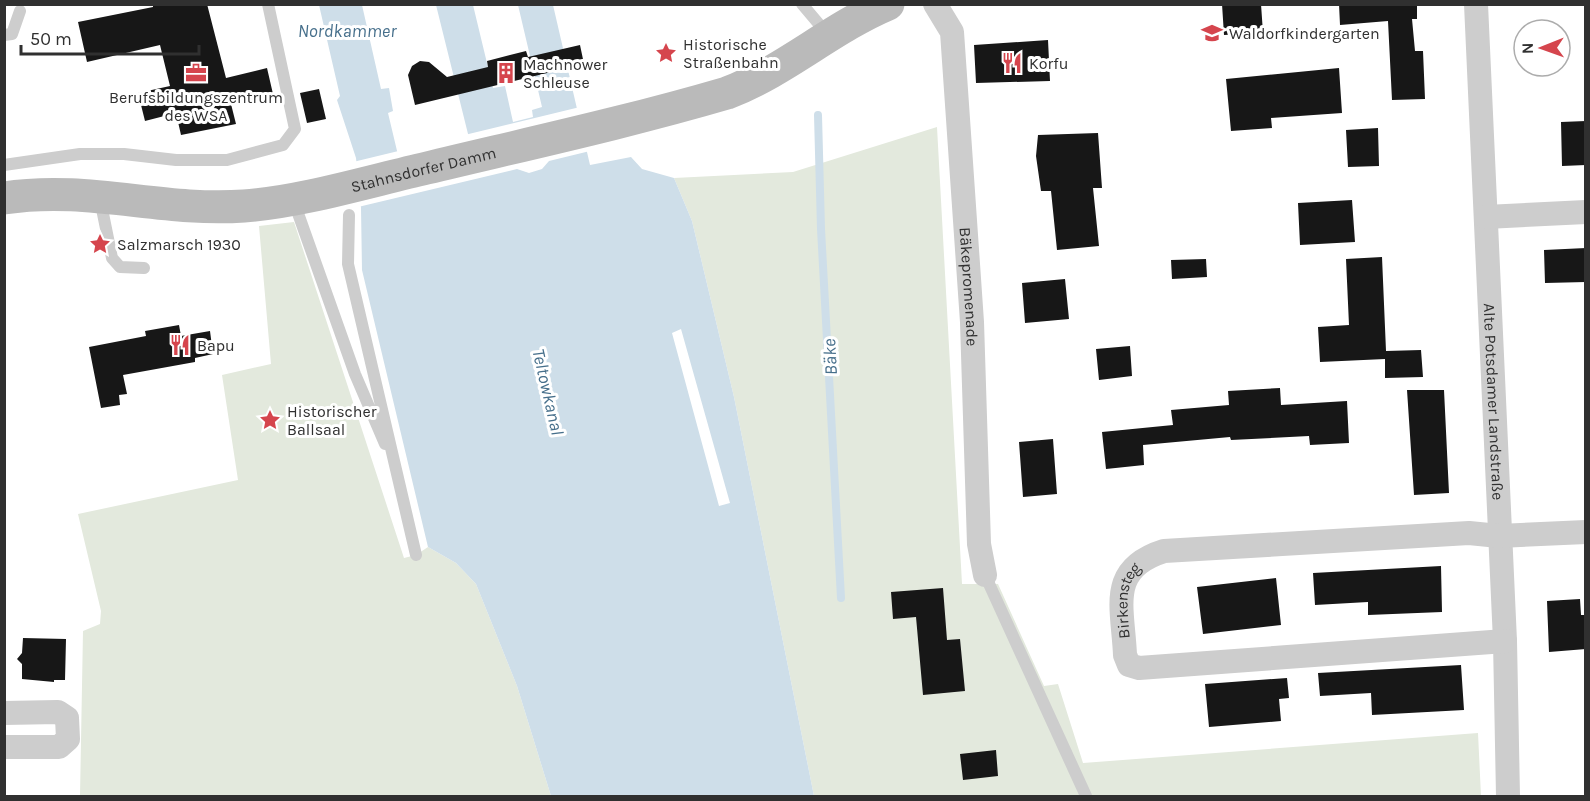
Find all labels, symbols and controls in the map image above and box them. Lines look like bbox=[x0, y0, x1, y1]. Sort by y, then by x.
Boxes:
scale bar bbox=[21, 18, 200, 56]
north arrow bbox=[1512, 18, 1572, 78]
water label: Nordkammer bbox=[298, 20, 397, 42]
school or university icon: Waldorfkindergarten bbox=[1200, 21, 1224, 45]
place label: Waldorfkindergarten bbox=[1229, 24, 1380, 43]
text: 50 m bbox=[30, 28, 72, 50]
place label: Historische Straßenbahn bbox=[683, 35, 779, 72]
place icon: Historische Straßenbahn bbox=[654, 41, 678, 65]
text: N bbox=[1518, 42, 1537, 54]
restaurant icon: Korfu bbox=[1000, 51, 1024, 75]
place label: Korfu bbox=[1029, 54, 1068, 73]
place label: Machnower Schleuse bbox=[523, 55, 607, 92]
office icon: Berufsbildungszentrum des WSA bbox=[184, 61, 208, 85]
building icon: Machnower Schleuse bbox=[494, 61, 518, 85]
place label: Berufsbildungszentrum des WSA bbox=[109, 88, 283, 125]
street label: Stahnsdorfer Damm bbox=[349, 143, 498, 196]
street label: Bäkepromenade bbox=[956, 226, 982, 346]
place icon: Salzmarsch 1930 bbox=[88, 232, 112, 256]
place label: Salzmarsch 1930 bbox=[117, 235, 241, 254]
street label: Alte Potsdamer Landstraße bbox=[1480, 303, 1508, 501]
restaurant icon: Bapu bbox=[168, 333, 192, 357]
place label: Bapu bbox=[197, 336, 235, 355]
water label: Bäke bbox=[818, 338, 842, 376]
water label: Teltowkanal bbox=[527, 347, 569, 438]
place label: Historischer Ballsaal bbox=[287, 402, 377, 439]
place icon: Historischer Ballsaal bbox=[258, 408, 282, 432]
street label: Birkensteg bbox=[1112, 558, 1144, 640]

